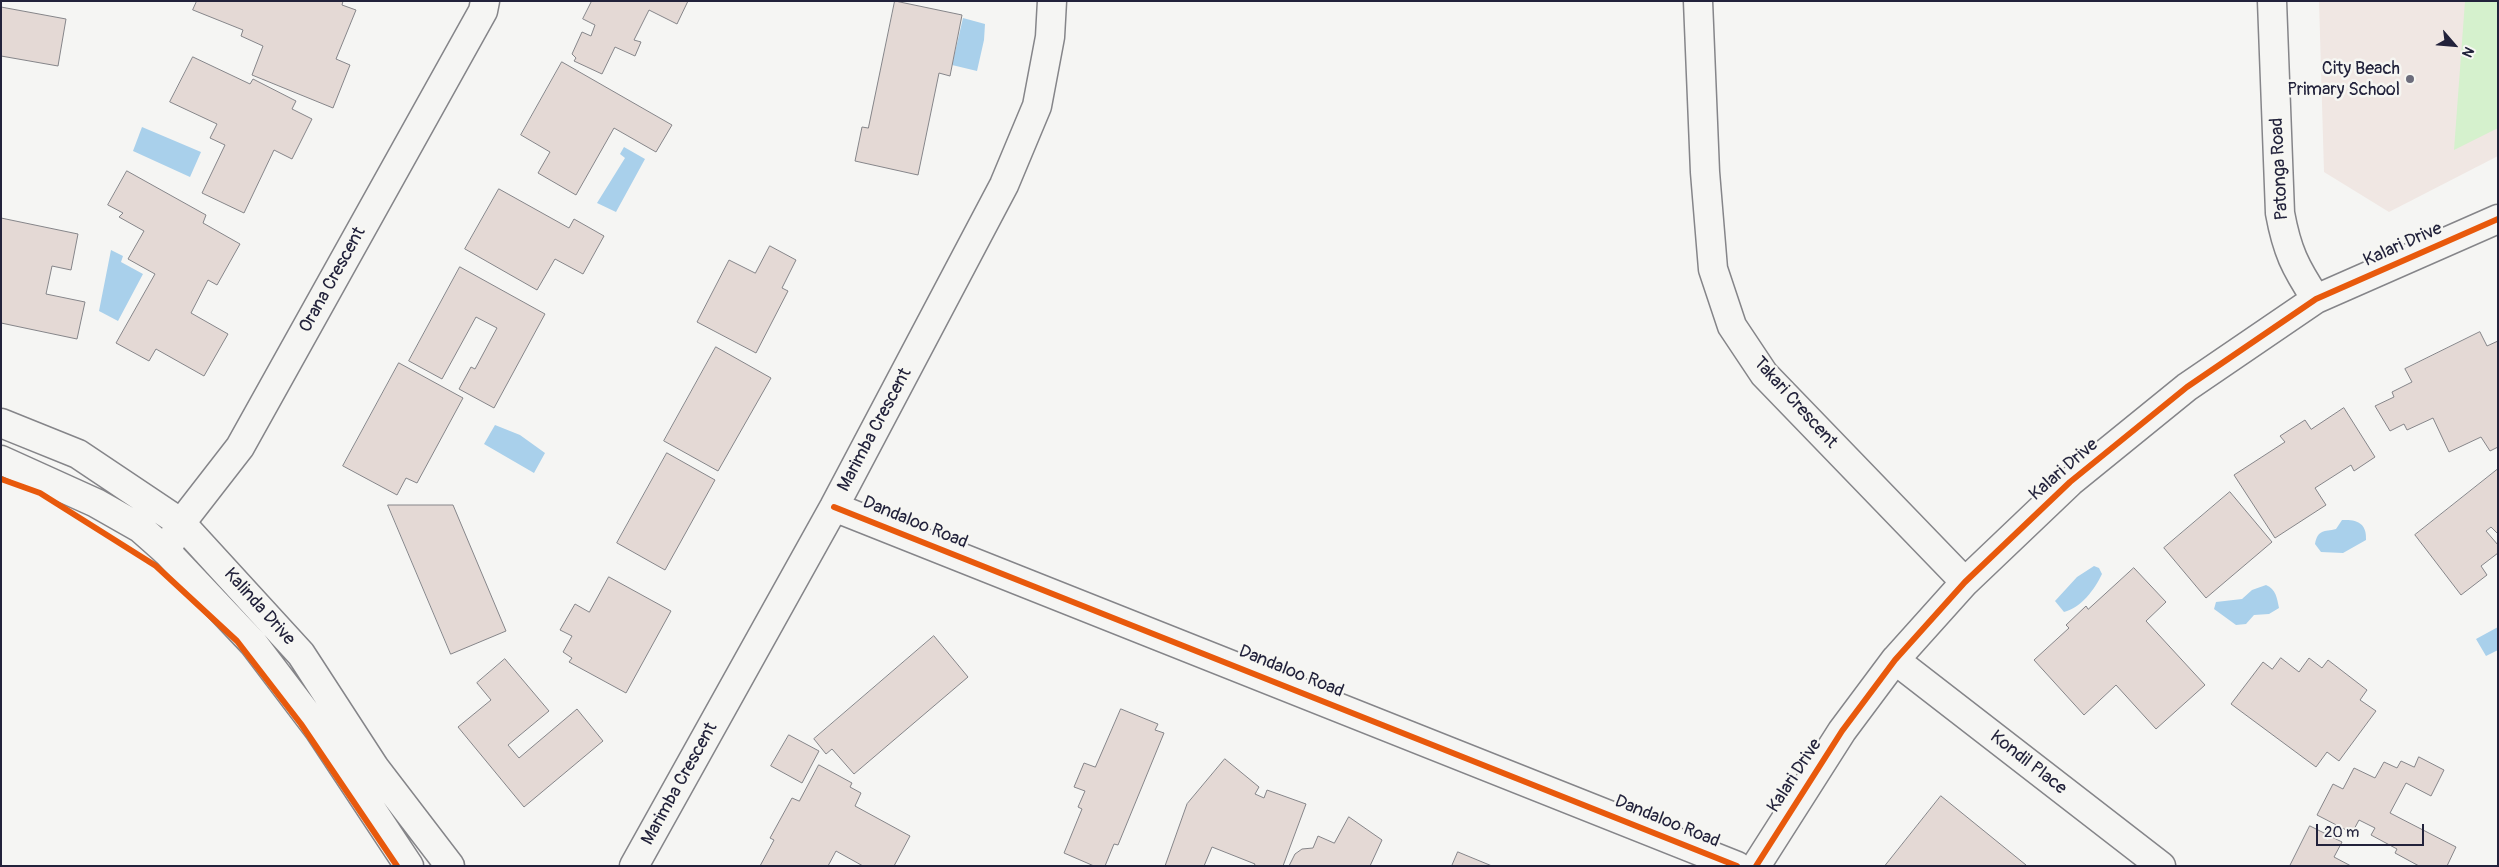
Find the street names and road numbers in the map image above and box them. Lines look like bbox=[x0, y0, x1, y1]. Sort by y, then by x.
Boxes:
street label: Patonga Road bbox=[2267, 117, 2293, 221]
street label: Kalari Drive bbox=[2360, 218, 2446, 272]
street label: Orana Crescent bbox=[295, 224, 371, 336]
street label: Takari Crescent bbox=[1748, 353, 1842, 453]
street label: Marimba Crescent bbox=[833, 365, 917, 495]
street label: Kalari Drive bbox=[2025, 434, 2103, 506]
street label: Dandaloo Road bbox=[859, 492, 971, 554]
street label: Kalinda Drive bbox=[219, 564, 299, 650]
street label: Dandaloo Road bbox=[1235, 641, 1347, 703]
street label: Marimba Crescent bbox=[637, 719, 723, 849]
street label: Kondil Place bbox=[1985, 726, 2071, 800]
street label: Kalari Drive bbox=[1763, 735, 1827, 817]
street label: Dandaloo Road bbox=[1611, 791, 1723, 853]

